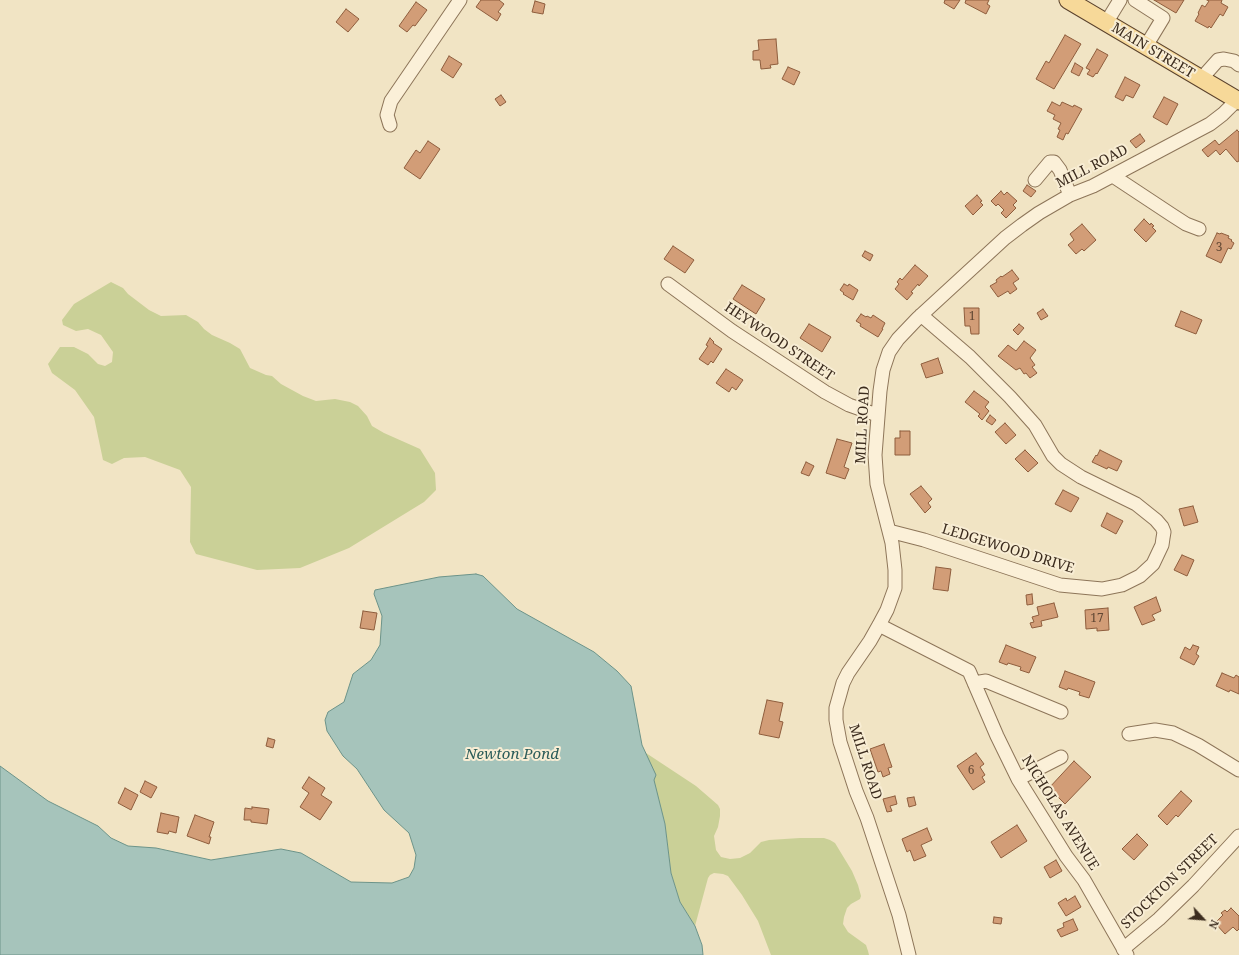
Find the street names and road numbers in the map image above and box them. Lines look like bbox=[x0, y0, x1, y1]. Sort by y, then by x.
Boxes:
street label: MAIN STREET bbox=[1109, 20, 1197, 82]
street label: MILL ROAD bbox=[1053, 142, 1131, 192]
street label: HEYWOOD STREET bbox=[721, 299, 837, 385]
street label: MILL ROAD bbox=[853, 385, 873, 465]
street label: LEDGEWOOD DRIVE bbox=[940, 521, 1076, 577]
street label: MILL ROAD bbox=[845, 722, 885, 802]
street label: NICHOLAS AVENUE bbox=[1018, 753, 1102, 873]
street label: STOCKTON STREET bbox=[1118, 831, 1222, 933]

